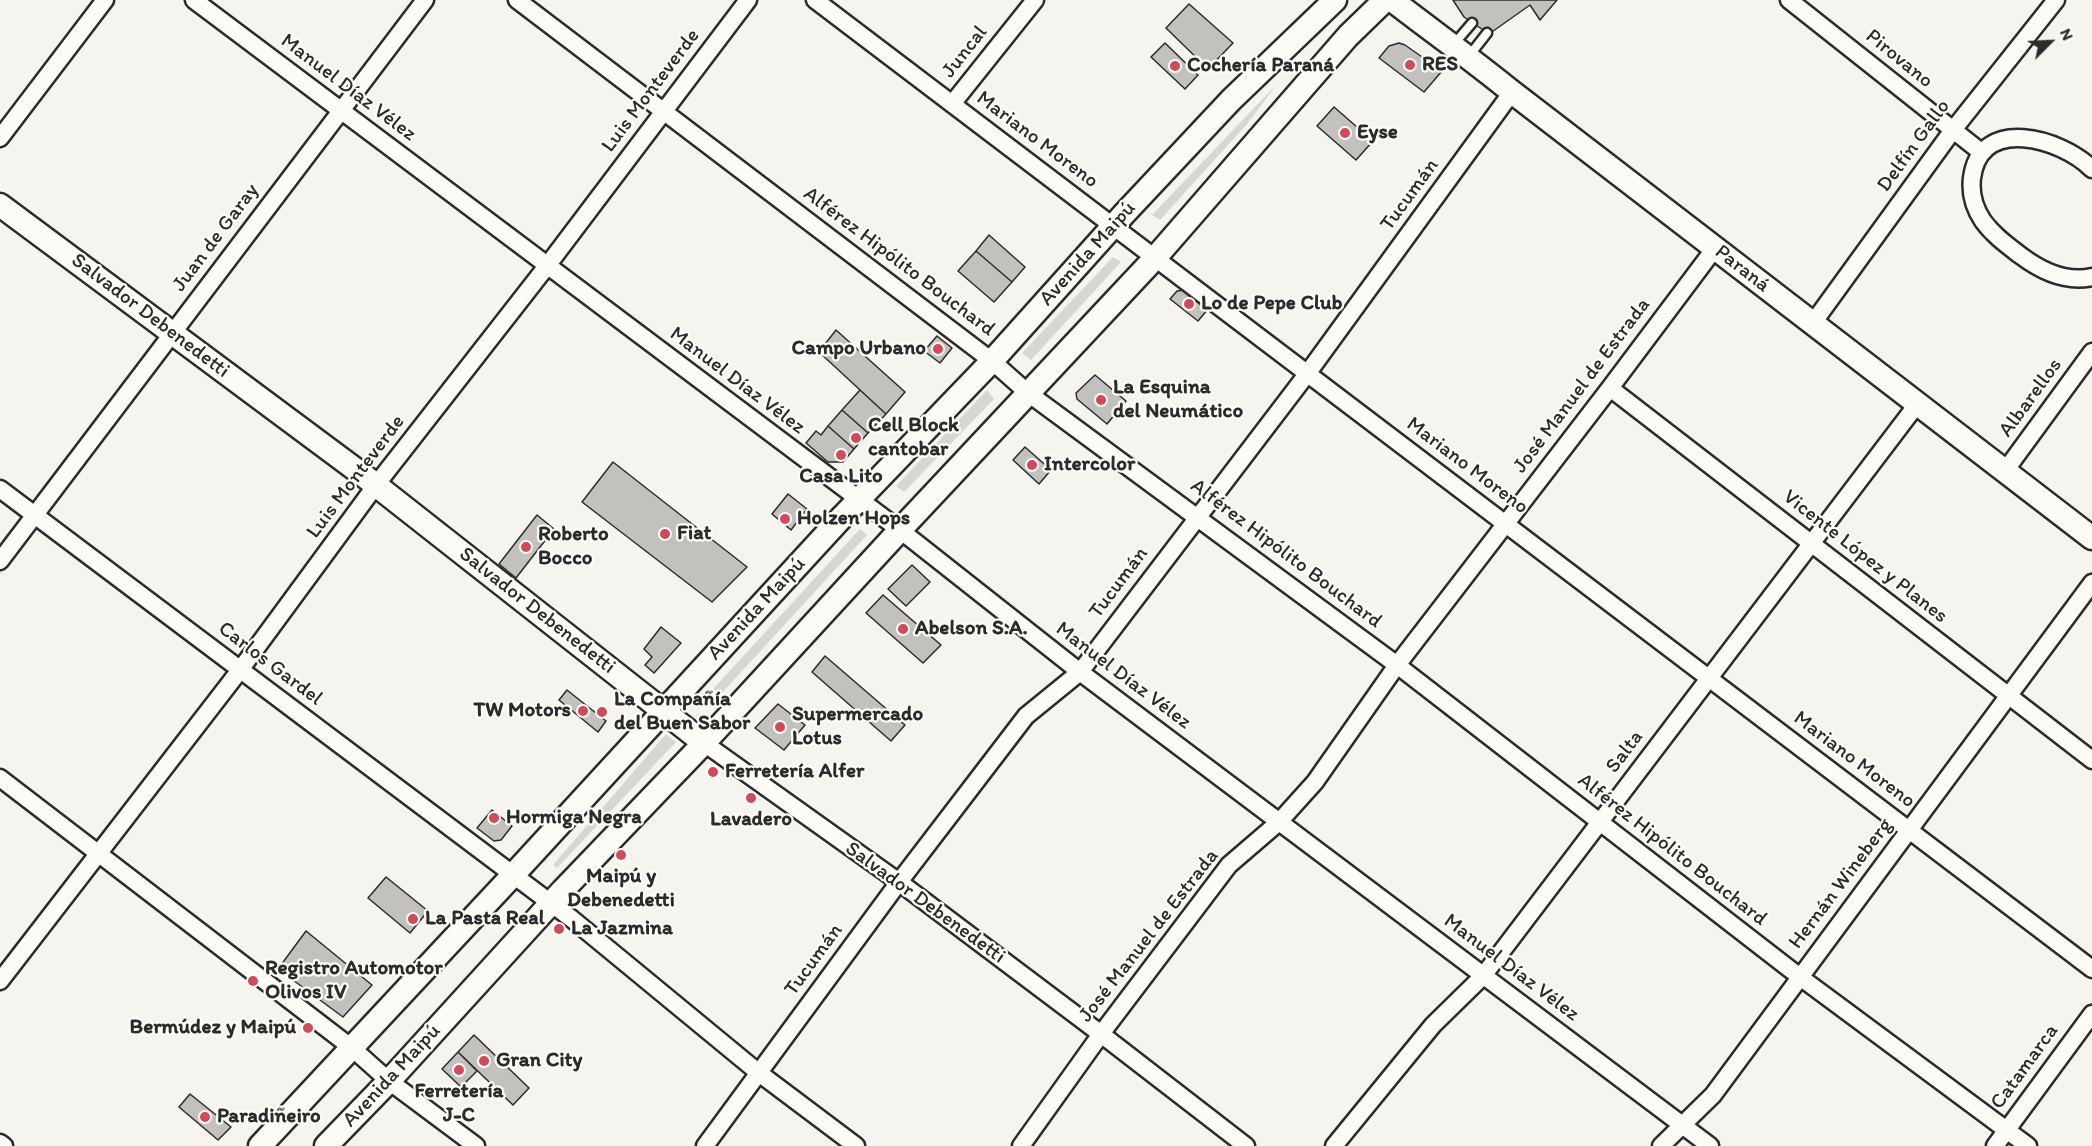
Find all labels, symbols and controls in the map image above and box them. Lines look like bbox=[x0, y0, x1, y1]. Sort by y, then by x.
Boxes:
north arrow bbox=[2020, 12, 2080, 72]
street label: Juncal bbox=[937, 21, 993, 83]
street label: Luis Monteverde bbox=[596, 24, 706, 158]
street label: Pirovano bbox=[1860, 24, 1938, 94]
text: N bbox=[2056, 26, 2078, 43]
street label: Manuel Díaz Vélez bbox=[275, 29, 421, 147]
place label: RES bbox=[1422, 52, 1458, 78]
place label: Cochería Paraná bbox=[1187, 53, 1334, 79]
marker: RES bbox=[1403, 58, 1417, 72]
marker: Cochería Paraná bbox=[1168, 59, 1182, 73]
street label: Mariano Moreno bbox=[971, 86, 1103, 194]
street label: Delfín Gallo bbox=[1872, 95, 1956, 197]
place label: Eyse bbox=[1357, 120, 1398, 146]
marker: Eyse bbox=[1338, 126, 1352, 140]
street label: Tucumán bbox=[1375, 154, 1445, 236]
street label: Juan de Garay bbox=[167, 179, 265, 297]
street label: Alférez Hipólito Bouchard bbox=[798, 182, 1000, 342]
street label: Avenida Maipú bbox=[1034, 197, 1142, 311]
street label: Paraná bbox=[1709, 240, 1775, 298]
street label: Salvador Debenedetti bbox=[66, 248, 234, 384]
place label: Lo de Pepe Club bbox=[1201, 291, 1342, 317]
street label: José Manuel de Estrada bbox=[1508, 294, 1656, 478]
marker: Lo de Pepe Club bbox=[1182, 297, 1196, 311]
street label: Manuel Díaz Vélez bbox=[664, 322, 810, 440]
place label: Campo Urbano bbox=[791, 336, 926, 362]
marker: Campo Urbano bbox=[931, 342, 945, 356]
street label: Albarellos bbox=[1994, 354, 2068, 442]
place label: La Esquina del Neumático bbox=[1113, 375, 1243, 425]
marker: La Esquina del Neumático bbox=[1094, 393, 1108, 407]
street label: Luis Monteverde bbox=[301, 410, 411, 544]
street label: Mariano Moreno bbox=[1401, 412, 1533, 520]
place label: Cell Block cantobar bbox=[868, 413, 959, 463]
marker: Cell Block cantobar bbox=[849, 431, 863, 445]
marker: Casa Lito bbox=[834, 448, 848, 462]
place label: Intercolor bbox=[1044, 452, 1135, 478]
marker: Intercolor bbox=[1025, 458, 1039, 472]
place label: Casa Lito bbox=[799, 464, 883, 490]
street label: Alférez Hipólito Bouchard bbox=[1185, 474, 1387, 634]
street label: Vicente López y Planes bbox=[1778, 485, 1952, 629]
place label: Holzen Hops bbox=[797, 506, 910, 532]
marker: Holzen Hops bbox=[778, 512, 792, 526]
place label: Fiat bbox=[677, 521, 711, 547]
place label: Roberto Bocco bbox=[538, 522, 609, 572]
marker: Fiat bbox=[658, 527, 672, 541]
marker: Roberto Bocco bbox=[519, 540, 533, 554]
street label: Salvador Debenedetti bbox=[454, 542, 620, 680]
street label: Tucumán bbox=[1084, 542, 1154, 624]
street label: Avenida Maipú bbox=[703, 552, 811, 666]
street label: Carlos Gardel bbox=[213, 616, 327, 712]
place label: Abelson S.A. bbox=[915, 616, 1028, 642]
street label: Manuel Díaz Vélez bbox=[1050, 617, 1196, 735]
marker: Abelson S.A. bbox=[896, 622, 910, 636]
place label: La Compañía del Buen Sabor bbox=[614, 687, 750, 737]
place label: TW Motors bbox=[473, 698, 571, 724]
place label: Supermercado Lotus bbox=[792, 702, 923, 752]
marker: TW Motors bbox=[576, 704, 590, 718]
marker: La Compañía del Buen Sabor bbox=[595, 705, 609, 719]
street label: Mariano Moreno bbox=[1788, 706, 1920, 814]
marker: Supermercado Lotus bbox=[773, 720, 787, 734]
street label: Salta bbox=[1601, 726, 1649, 778]
place label: Ferretería Alfer bbox=[725, 759, 864, 785]
marker: Ferretería Alfer bbox=[706, 765, 720, 779]
street label: Alférez Hipólito Bouchard bbox=[1572, 768, 1772, 932]
marker: Lavadero bbox=[744, 791, 758, 805]
place label: Hormiga Negra bbox=[506, 805, 642, 831]
place label: Lavadero bbox=[710, 807, 792, 833]
marker: Hormiga Negra bbox=[487, 811, 501, 825]
street label: Hernán Wineberg bbox=[1784, 814, 1898, 954]
street label: Salvador Debenedetti bbox=[840, 836, 1010, 970]
street label: José Manuel de Estrada bbox=[1074, 845, 1224, 1027]
marker: Maipú y Debenedetti bbox=[614, 848, 628, 862]
place label: Maipú y Debenedetti bbox=[567, 864, 675, 914]
place label: La Pasta Real bbox=[425, 906, 545, 932]
street label: Manuel Díaz Vélez bbox=[1438, 909, 1584, 1027]
marker: La Pasta Real bbox=[406, 912, 420, 926]
place label: La Jazmina bbox=[571, 916, 673, 942]
street label: Tucumán bbox=[779, 919, 849, 1001]
marker: La Jazmina bbox=[552, 922, 566, 936]
place label: Registro Automotor Olivos IV bbox=[265, 956, 443, 1006]
marker: Registro Automotor Olivos IV bbox=[246, 974, 260, 988]
place label: Bermúdez y Maipú bbox=[130, 1015, 296, 1041]
street label: Avenida Maipú bbox=[338, 1019, 446, 1133]
street label: Catamarca bbox=[1986, 1019, 2064, 1115]
marker: Bermúdez y Maipú bbox=[301, 1021, 315, 1035]
place label: Gran City bbox=[496, 1048, 582, 1074]
marker: Gran City bbox=[477, 1054, 491, 1068]
marker: Ferretería J-C bbox=[452, 1063, 466, 1077]
place label: Ferretería J-C bbox=[414, 1079, 504, 1129]
place label: Paradiñeiro bbox=[217, 1104, 321, 1130]
marker: Paradiñeiro bbox=[198, 1110, 212, 1124]

